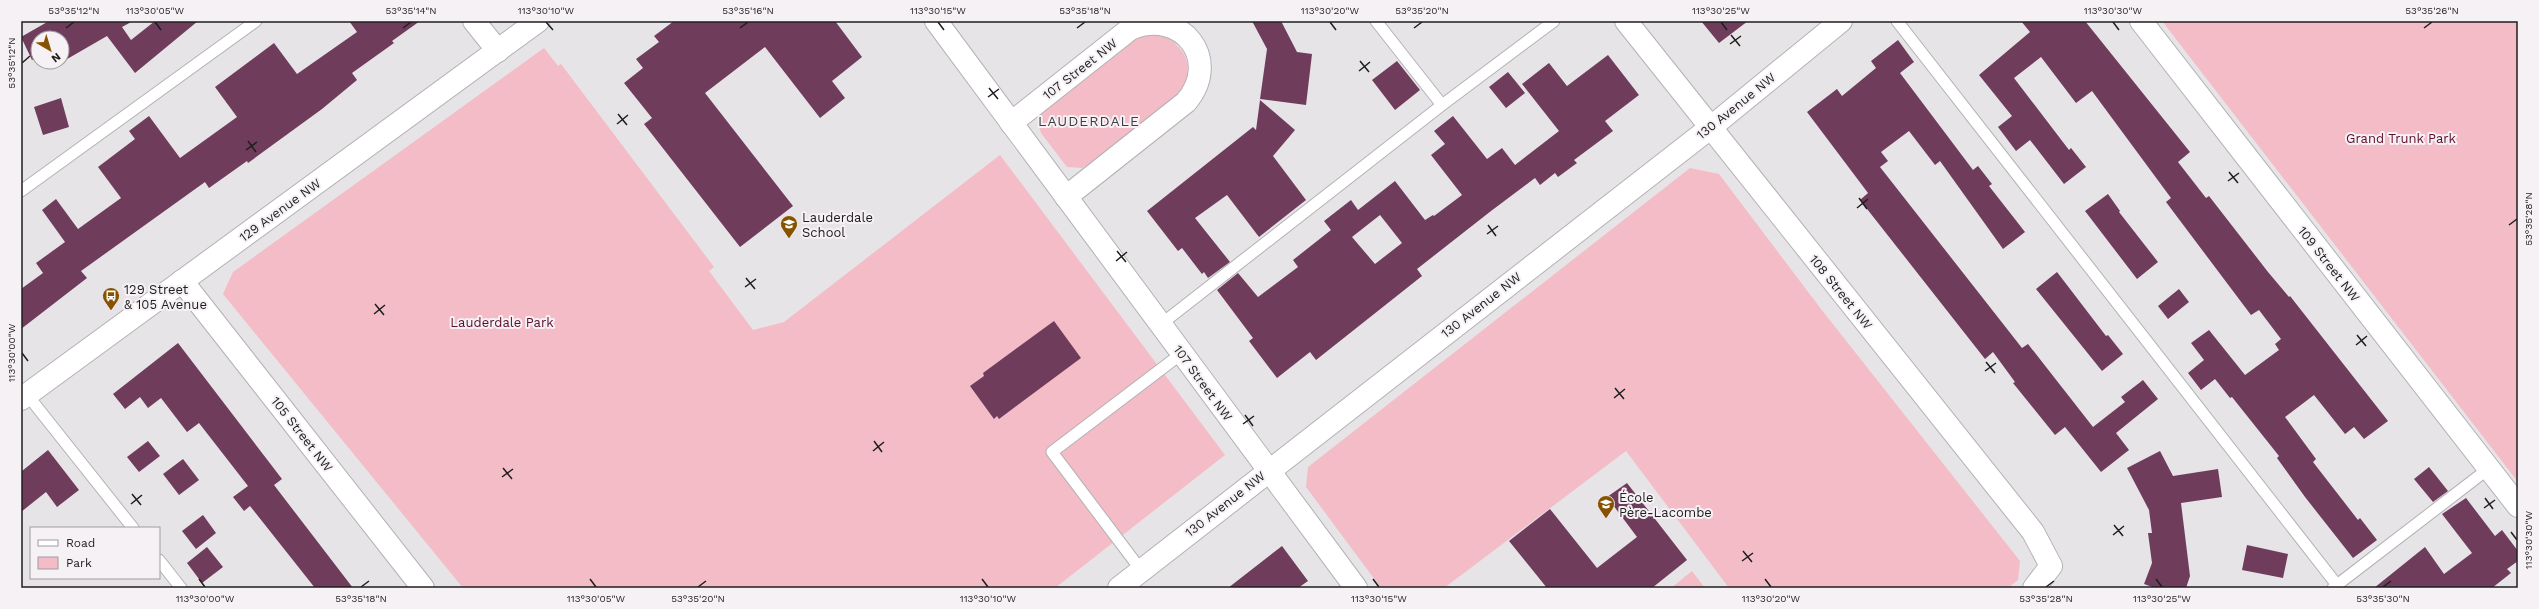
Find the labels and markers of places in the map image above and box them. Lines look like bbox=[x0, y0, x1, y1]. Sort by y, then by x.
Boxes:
place label: Lauderdale School bbox=[802, 210, 873, 240]
school or university icon: Lauderdale School bbox=[779, 214, 799, 239]
place label: 129 Street & 105 Avenue bbox=[124, 282, 207, 312]
bus stop icon: 129 Street & 105 Avenue bbox=[101, 286, 121, 311]
place label: École Père-Lacombe bbox=[1619, 489, 1712, 520]
school or university icon: École Père-Lacombe bbox=[1596, 494, 1616, 519]

